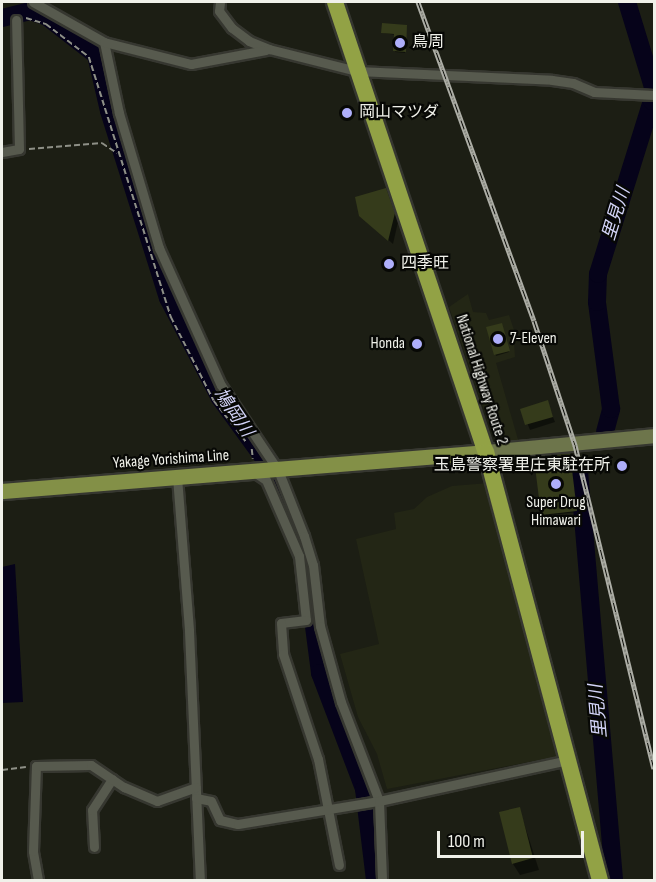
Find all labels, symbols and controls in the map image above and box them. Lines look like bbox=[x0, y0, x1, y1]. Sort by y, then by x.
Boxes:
place label: 鳥周 bbox=[412, 33, 444, 53]
marker: 鳥周 bbox=[393, 36, 407, 50]
place label: 岡山マツダ bbox=[359, 103, 439, 123]
marker: 岡山マツダ bbox=[340, 106, 354, 120]
water label: 里見川 bbox=[599, 185, 635, 243]
place label: 四季旺 bbox=[401, 254, 449, 274]
marker: 四季旺 bbox=[382, 257, 396, 271]
street label: National Highway Route 2 bbox=[451, 312, 511, 448]
place label: 7-Eleven bbox=[510, 329, 557, 349]
marker: 7-Eleven bbox=[491, 332, 505, 346]
place label: Honda bbox=[371, 334, 405, 354]
marker: Honda bbox=[410, 337, 424, 351]
water label: 鳩岡川 bbox=[209, 385, 257, 441]
street label: Yakage Yorishima Line bbox=[112, 446, 230, 474]
place label: 玉島警察署里庄東駐在所 bbox=[434, 456, 610, 476]
marker: 玉島警察署里庄東駐在所 bbox=[615, 459, 629, 473]
marker: Super Drug Himawari bbox=[549, 477, 563, 491]
place label: Super Drug Himawari bbox=[526, 493, 586, 531]
water label: 里見川 bbox=[586, 683, 612, 739]
scale bar bbox=[440, 819, 587, 857]
text: 100 m bbox=[448, 831, 485, 852]

